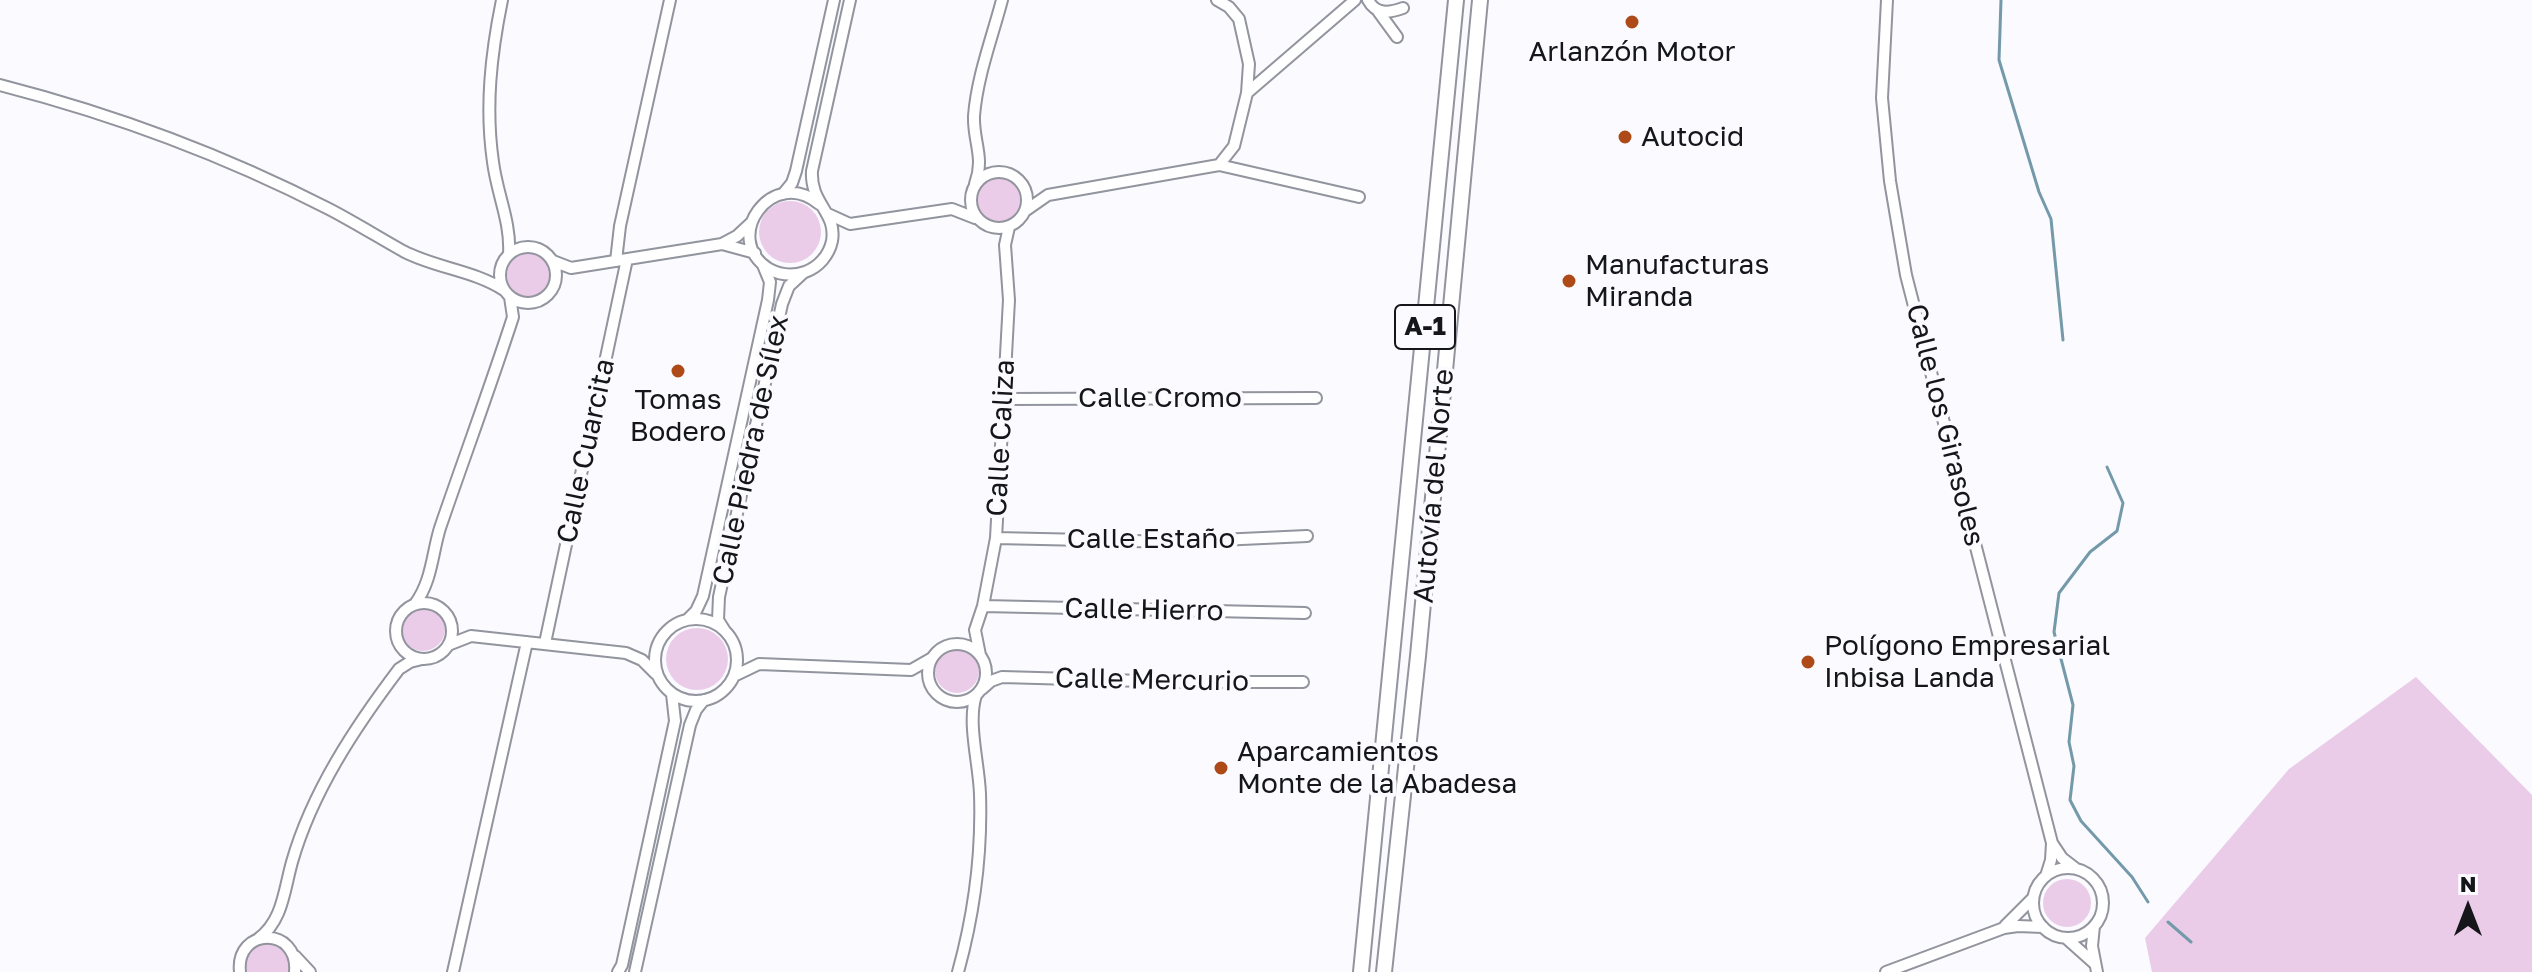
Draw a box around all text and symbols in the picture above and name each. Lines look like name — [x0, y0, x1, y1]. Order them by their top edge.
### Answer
marker: Arlanzón Motor — [1623, 13, 1641, 31]
place label: Arlanzón Motor — [1529, 35, 1735, 69]
place label: Autocid — [1641, 120, 1744, 154]
marker: Autocid — [1616, 128, 1634, 146]
place label: Manufacturas Miranda — [1585, 248, 1769, 314]
marker: Manufacturas Miranda — [1560, 272, 1578, 290]
street label: Calle los Girasoles — [1899, 301, 1991, 549]
road number: A-1 — [1395, 305, 1455, 349]
street label: Calle Piedra de Sílex — [706, 312, 796, 588]
street label: Calle Cuarcita — [550, 356, 622, 546]
street label: Calle Caliza — [980, 359, 1022, 517]
marker: Tomas Bodero — [669, 362, 687, 380]
street label: Autovía del Norte — [1407, 367, 1461, 605]
street label: Calle Cromo — [1078, 381, 1242, 415]
place label: Tomas Bodero — [630, 383, 726, 449]
street label: Calle Estaño — [1067, 522, 1235, 556]
street label: Calle Hierro — [1064, 592, 1224, 628]
place label: Polígono Empresarial Inbisa Landa — [1824, 629, 2110, 695]
marker: Polígono Empresarial Inbisa Landa — [1799, 653, 1817, 671]
street label: Calle Mercurio — [1055, 662, 1249, 698]
place label: Aparcamientos Monte de la Abadesa — [1237, 735, 1517, 801]
marker: Aparcamientos Monte de la Abadesa — [1212, 759, 1230, 777]
north arrow — [2428, 868, 2508, 948]
text: N — [2460, 870, 2476, 897]

